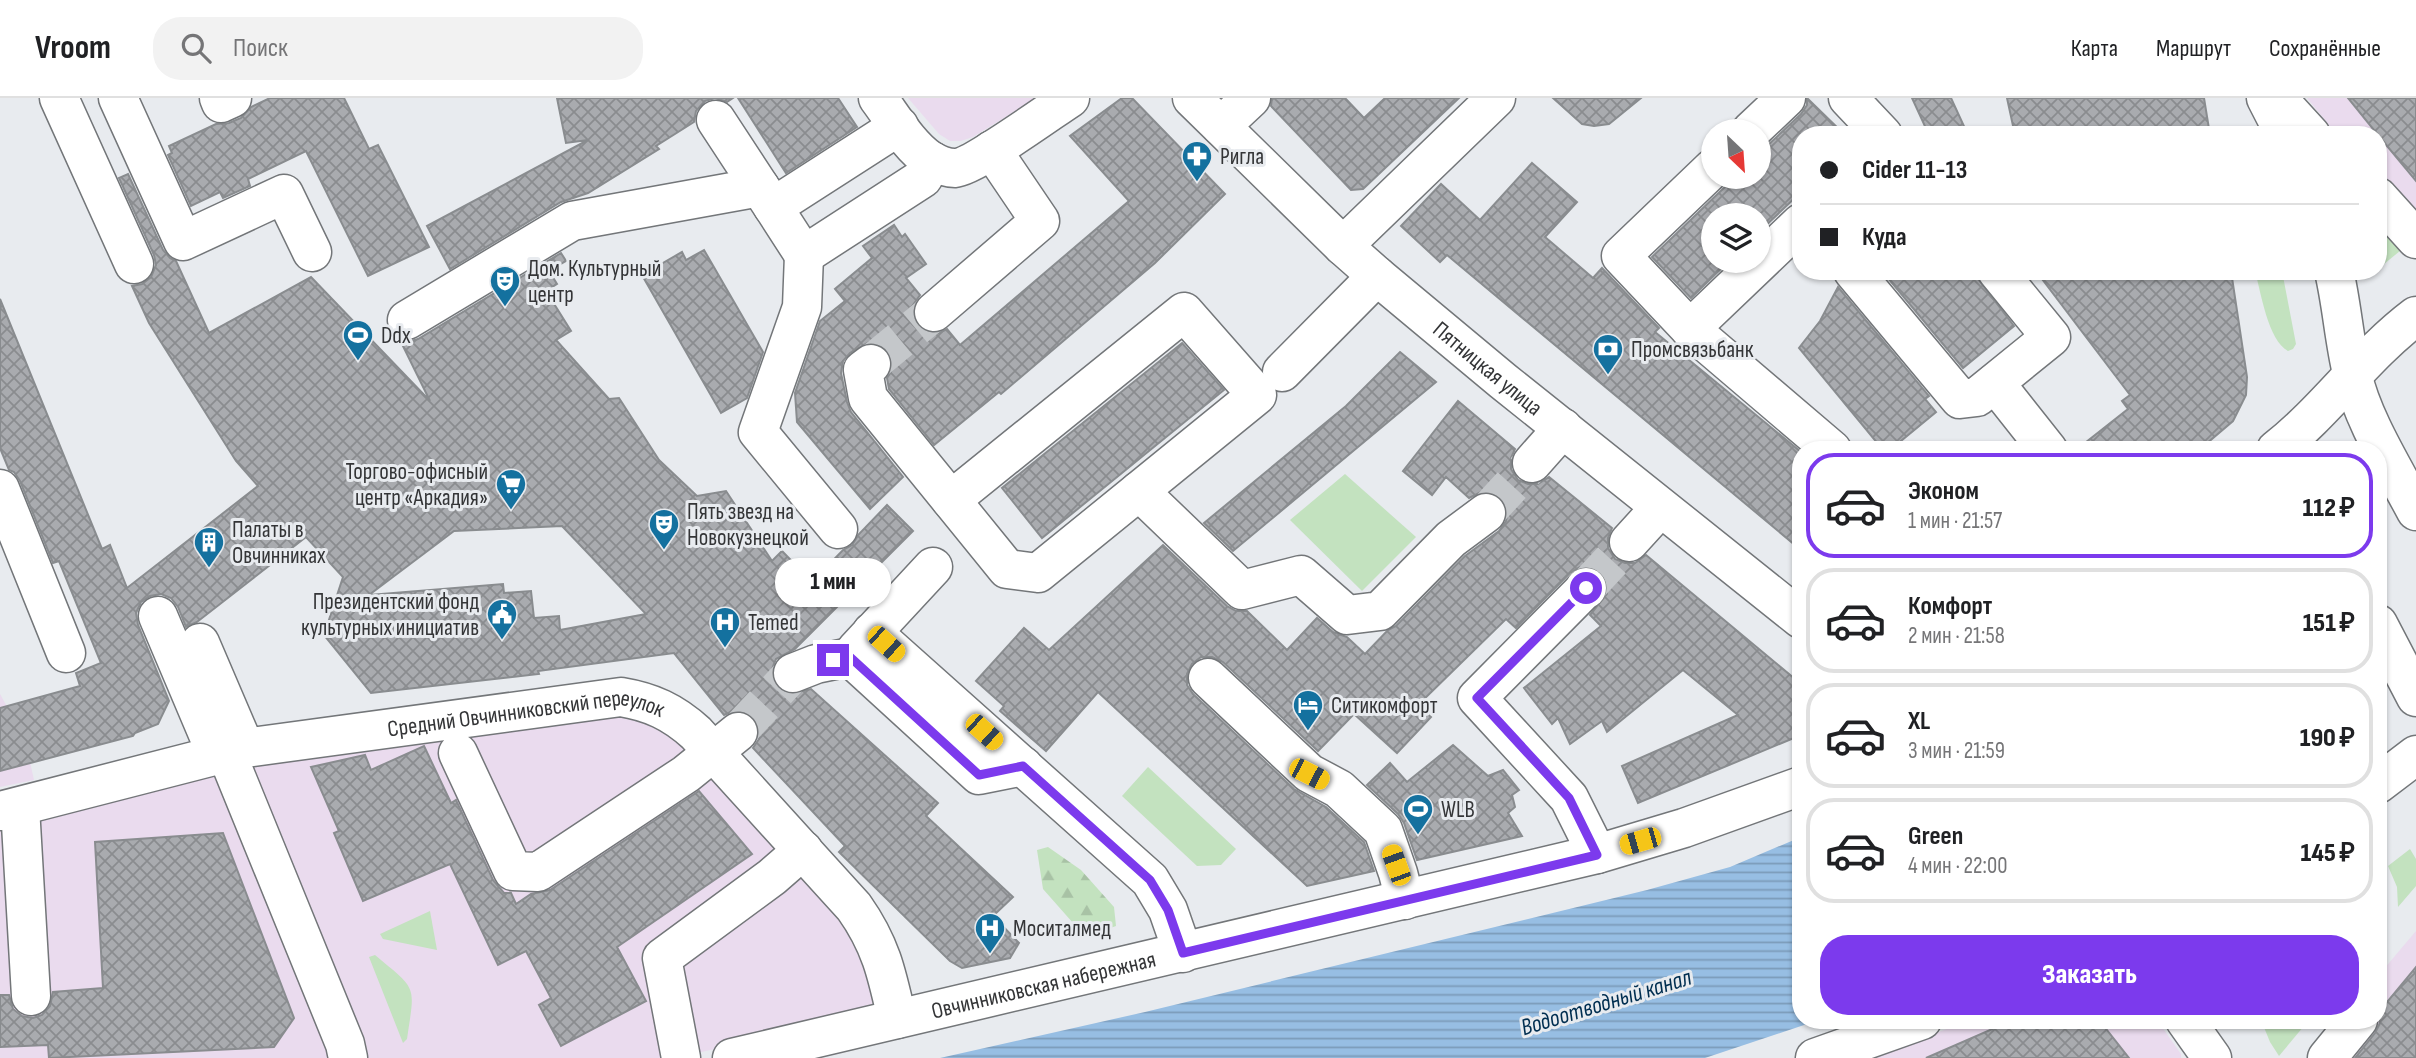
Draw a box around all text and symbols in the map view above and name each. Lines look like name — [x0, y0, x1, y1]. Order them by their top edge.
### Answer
search box — [153, 17, 643, 80]
text: Vroom — [35, 28, 111, 68]
icon: search — [177, 29, 215, 67]
text: Поиск — [233, 33, 288, 64]
text: Карта — [2071, 34, 2118, 63]
text: Маршрут — [2156, 34, 2231, 63]
text: Сохранённые — [2269, 34, 2381, 63]
north arrow — [1701, 119, 1771, 189]
map controls — [1701, 119, 1771, 273]
pharmacy icon: Ригла — [1180, 139, 1214, 183]
place label: Ригла — [1220, 143, 1264, 171]
text: Cider 11-13 — [1862, 155, 1967, 186]
button: layers — [1701, 203, 1771, 273]
text: Куда — [1862, 222, 1907, 253]
place label: Дом. Культурный центр — [528, 255, 661, 309]
theatre icon: Дом. Культурный центр — [488, 264, 522, 308]
street label: Пятницкая улица — [1427, 316, 1548, 422]
sports icon: Ddx — [341, 318, 375, 362]
place label: Ddx — [381, 322, 411, 350]
bank icon: Промсвязьбанк — [1591, 332, 1625, 376]
place label: Промсвязьбанк — [1631, 336, 1754, 364]
place label: Торгово-офисный центр «Аркадия» — [345, 458, 488, 512]
supermarket icon: Торгово-офисный центр «Аркадия» — [494, 467, 528, 511]
icon: car — [1824, 474, 1887, 537]
text: Эконом — [1908, 476, 1979, 507]
text: 112 ₽ — [2303, 493, 2355, 524]
place label: Пять звезд на Новокузнецкой — [687, 498, 809, 552]
theatre icon: Пять звезд на Новокузнецкой — [647, 507, 681, 551]
text: 1 мин · 21:57 — [1908, 507, 2002, 535]
place label: Палаты в Овчинниках — [232, 516, 326, 570]
building icon: Палаты в Овчинниках — [192, 525, 226, 569]
callout: 1 мин — [775, 559, 891, 608]
text: 1 мин — [810, 568, 856, 596]
route start — [1570, 572, 1602, 604]
place label: Президентский фонд культурных инициатив — [301, 588, 479, 642]
icon: car — [1824, 589, 1887, 652]
text: Комфорт — [1908, 591, 1992, 622]
public building icon: Президентский фонд культурных инициатив — [485, 597, 519, 641]
hospital icon: Temed — [708, 605, 742, 649]
text: 151 ₽ — [2303, 608, 2355, 639]
place label: Temed — [748, 609, 799, 637]
car — [864, 622, 909, 666]
text: 2 мин · 21:58 — [1908, 622, 2005, 650]
route end — [817, 644, 849, 676]
street label: Средний Овчинниковский переулок — [386, 684, 669, 744]
hotel icon: Ситикомфорт — [1291, 688, 1325, 732]
place label: Ситикомфорт — [1331, 692, 1438, 720]
icon: car — [1824, 704, 1887, 767]
text: XL — [1908, 706, 1930, 737]
car — [962, 710, 1007, 754]
text: 190 ₽ — [2300, 723, 2355, 754]
text: 3 мин · 21:59 — [1908, 737, 2005, 765]
car — [1286, 755, 1333, 793]
sports icon: WLB — [1401, 792, 1435, 836]
place label: WLB — [1441, 796, 1475, 824]
icon: car — [1824, 819, 1887, 882]
text: Green — [1908, 821, 1963, 852]
car — [1617, 825, 1664, 857]
text: 145 ₽ — [2300, 838, 2355, 869]
car — [1379, 842, 1414, 888]
text: 4 мин · 22:00 — [1908, 852, 2007, 880]
hospital icon: Моситалмед — [973, 911, 1007, 955]
place label: Моситалмед — [1013, 915, 1111, 943]
button: Заказать — [1820, 935, 2359, 1015]
street label: Овчинниковская набережная — [929, 946, 1159, 1025]
water label: Водоотводный канал — [1517, 963, 1695, 1042]

